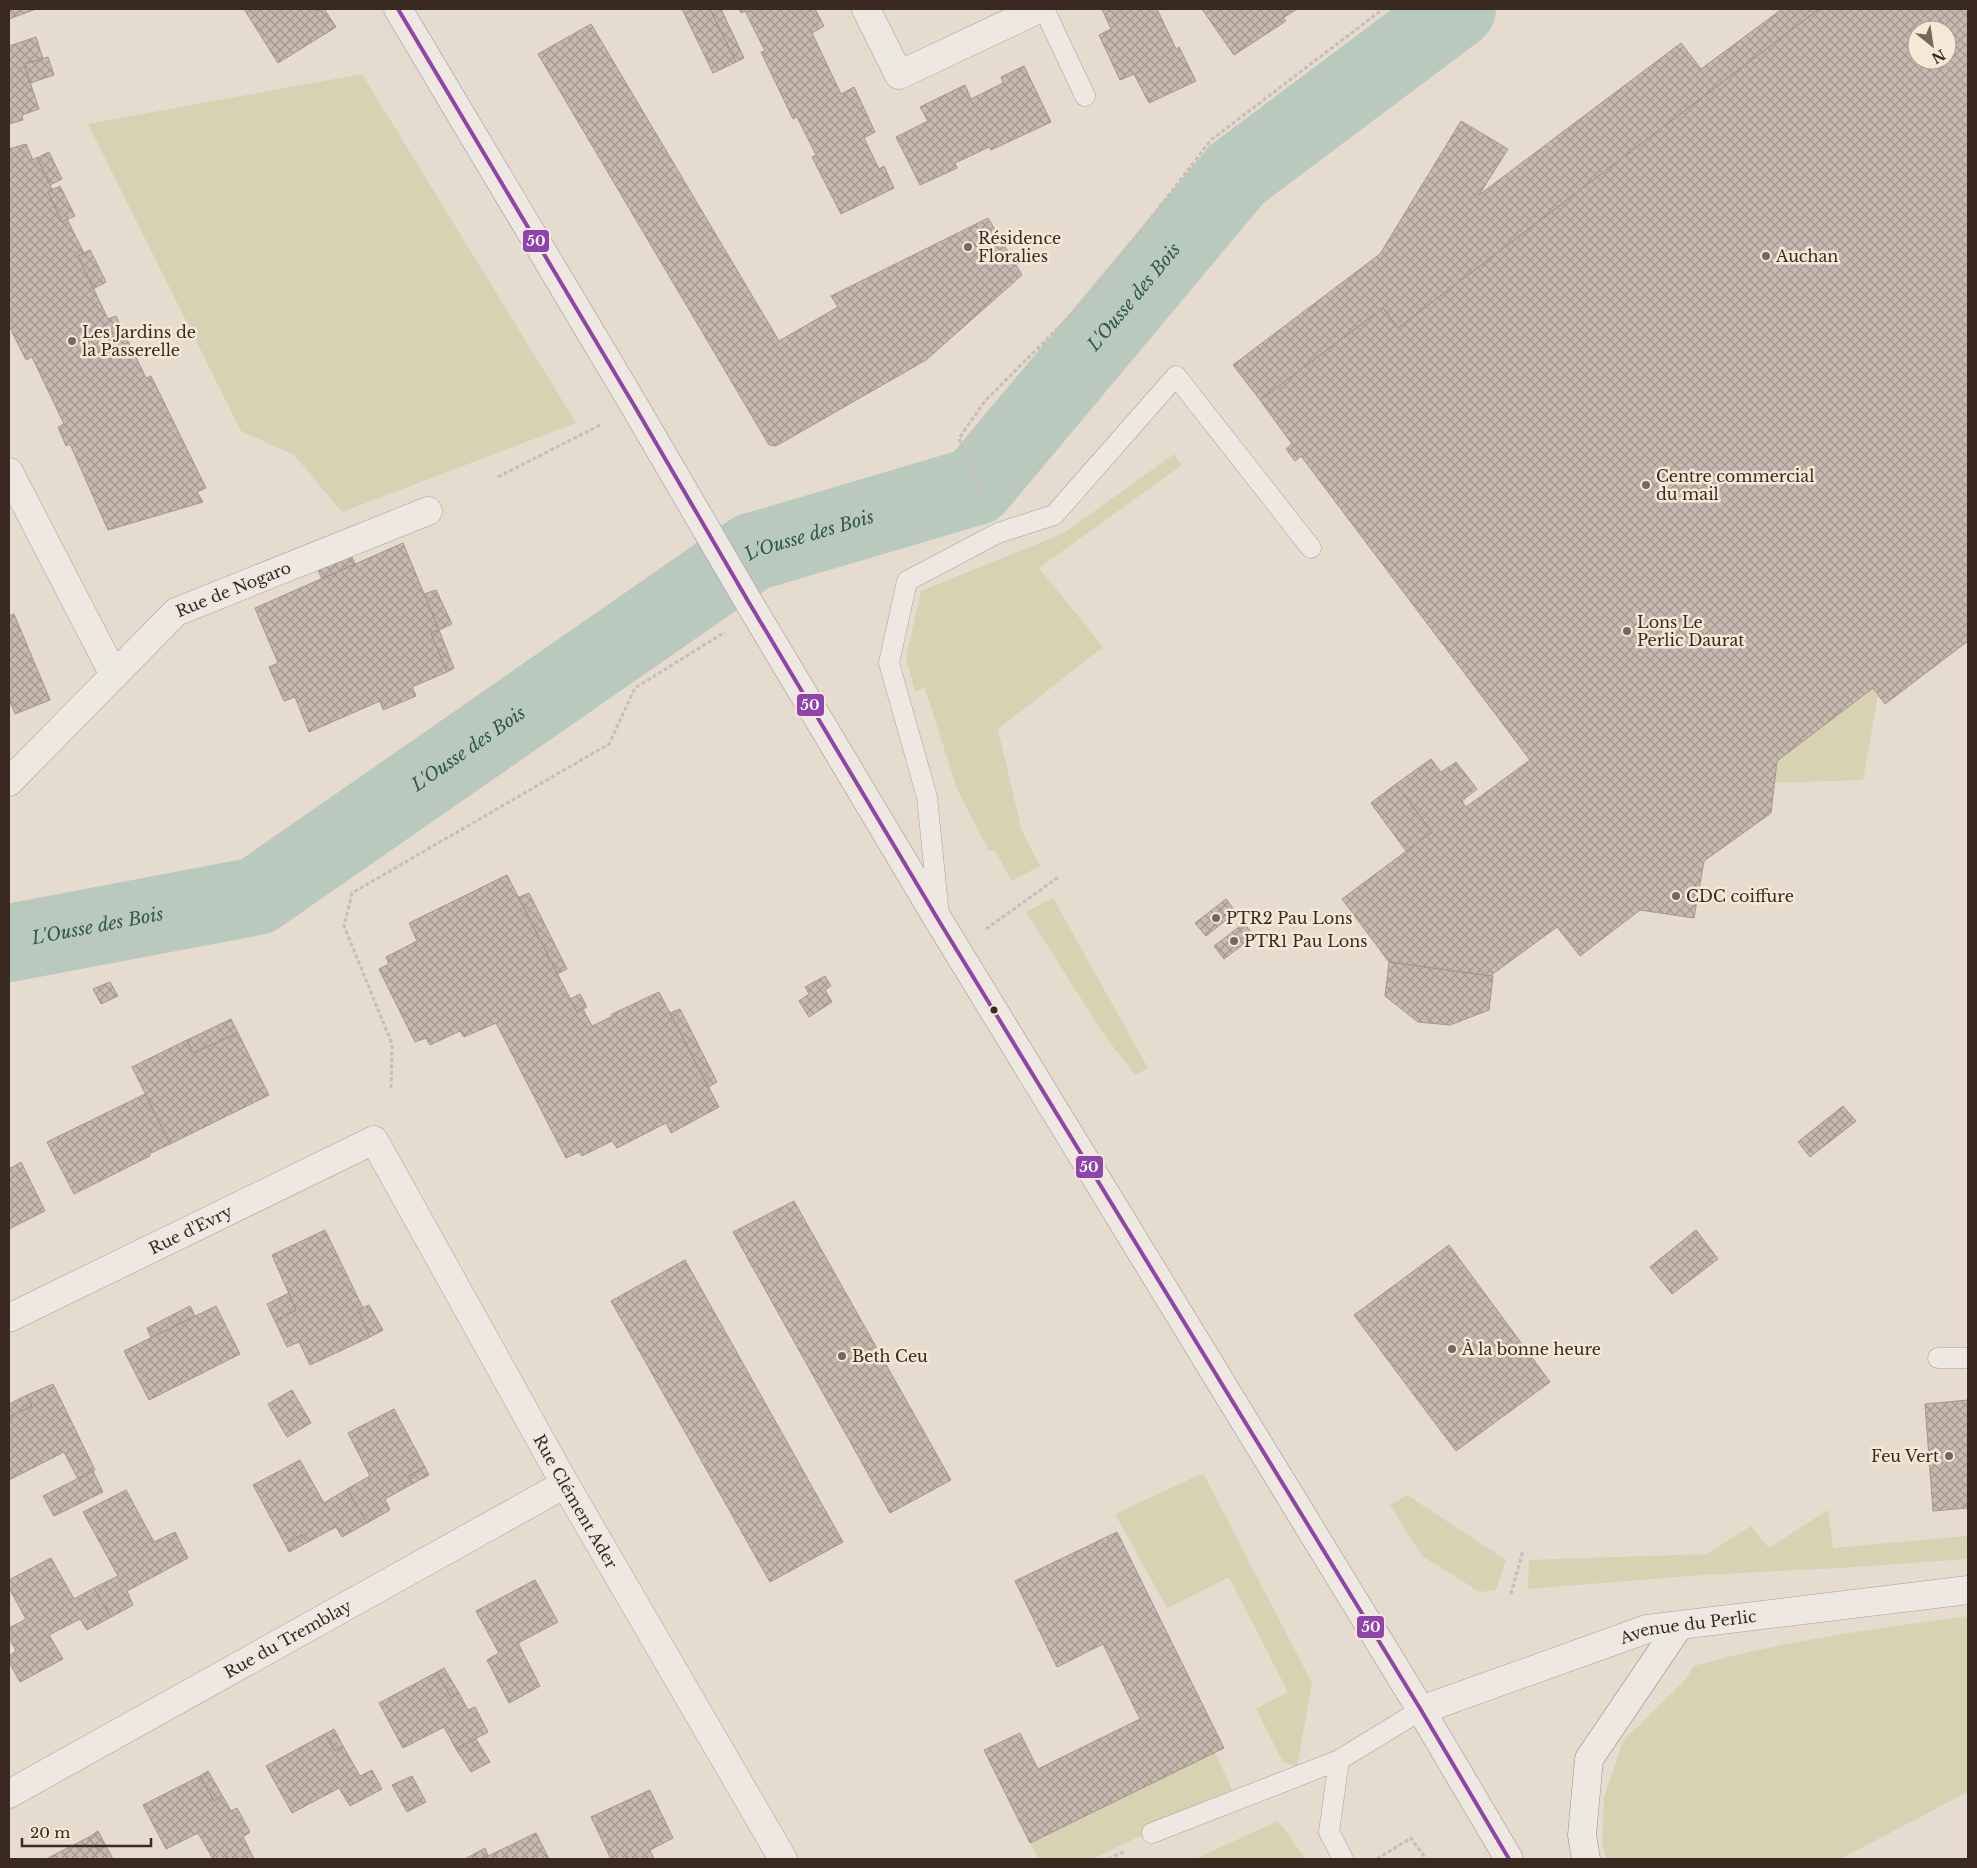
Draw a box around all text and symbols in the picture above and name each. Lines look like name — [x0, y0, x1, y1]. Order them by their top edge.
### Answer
north arrow — [1907, 20, 1957, 70]
text: N — [1928, 45, 1949, 67]
place label: Résidence Floralies — [978, 228, 1061, 266]
line badge: 50 — [522, 229, 550, 253]
text: 50 — [527, 232, 545, 250]
water label: L'Ousse des Bois — [1082, 239, 1185, 356]
marker: Résidence Floralies — [962, 241, 974, 253]
place label: Auchan — [1775, 246, 1838, 266]
marker: Auchan — [1760, 250, 1772, 262]
place label: Les Jardins de la Passerelle — [82, 322, 196, 360]
marker: Les Jardins de la Passerelle — [66, 335, 78, 347]
place label: Centre commercial du mail — [1656, 466, 1814, 504]
marker: Centre commercial du mail — [1640, 479, 1652, 491]
water label: L'Ousse des Bois — [739, 506, 877, 566]
street label: Rue de Nogaro — [173, 557, 294, 621]
place label: Lons Le Perlic Daurat — [1637, 612, 1744, 650]
marker: Lons Le Perlic Daurat — [1621, 625, 1633, 637]
line badge: 50 — [796, 693, 825, 717]
text: 50 — [801, 696, 819, 714]
water label: L'Ousse des Bois — [407, 702, 530, 797]
place label: CDC coiffure — [1686, 886, 1794, 906]
marker: CDC coiffure — [1670, 890, 1682, 902]
water label: L'Ousse des Bois — [29, 903, 165, 950]
place label: PTR2 Pau Lons — [1226, 908, 1353, 928]
marker: PTR2 Pau Lons — [1210, 912, 1222, 924]
place label: PTR1 Pau Lons — [1244, 931, 1368, 951]
marker: PTR1 Pau Lons — [1228, 935, 1240, 947]
unlabelled marker — [989, 1005, 999, 1015]
line badge: 50 — [1075, 1155, 1104, 1179]
text: 50 — [1080, 1158, 1098, 1176]
street label: Rue d'Evry — [146, 1200, 236, 1258]
place label: À la bonne heure — [1461, 1339, 1601, 1359]
marker: À la bonne heure — [1446, 1343, 1458, 1355]
place label: Beth Ceu — [852, 1346, 928, 1366]
marker: Beth Ceu — [836, 1350, 848, 1362]
street label: Rue Clément Ader — [529, 1431, 622, 1572]
place label: Feu Vert — [1871, 1446, 1939, 1466]
marker: Feu Vert — [1943, 1450, 1955, 1462]
street label: Rue du Tremblay — [220, 1595, 355, 1682]
street label: Avenue du Perlic — [1616, 1606, 1758, 1648]
line badge: 50 — [1356, 1615, 1385, 1639]
text: 50 — [1362, 1618, 1380, 1636]
scale bar — [22, 1816, 151, 1848]
text: 20 m — [30, 1823, 70, 1842]

